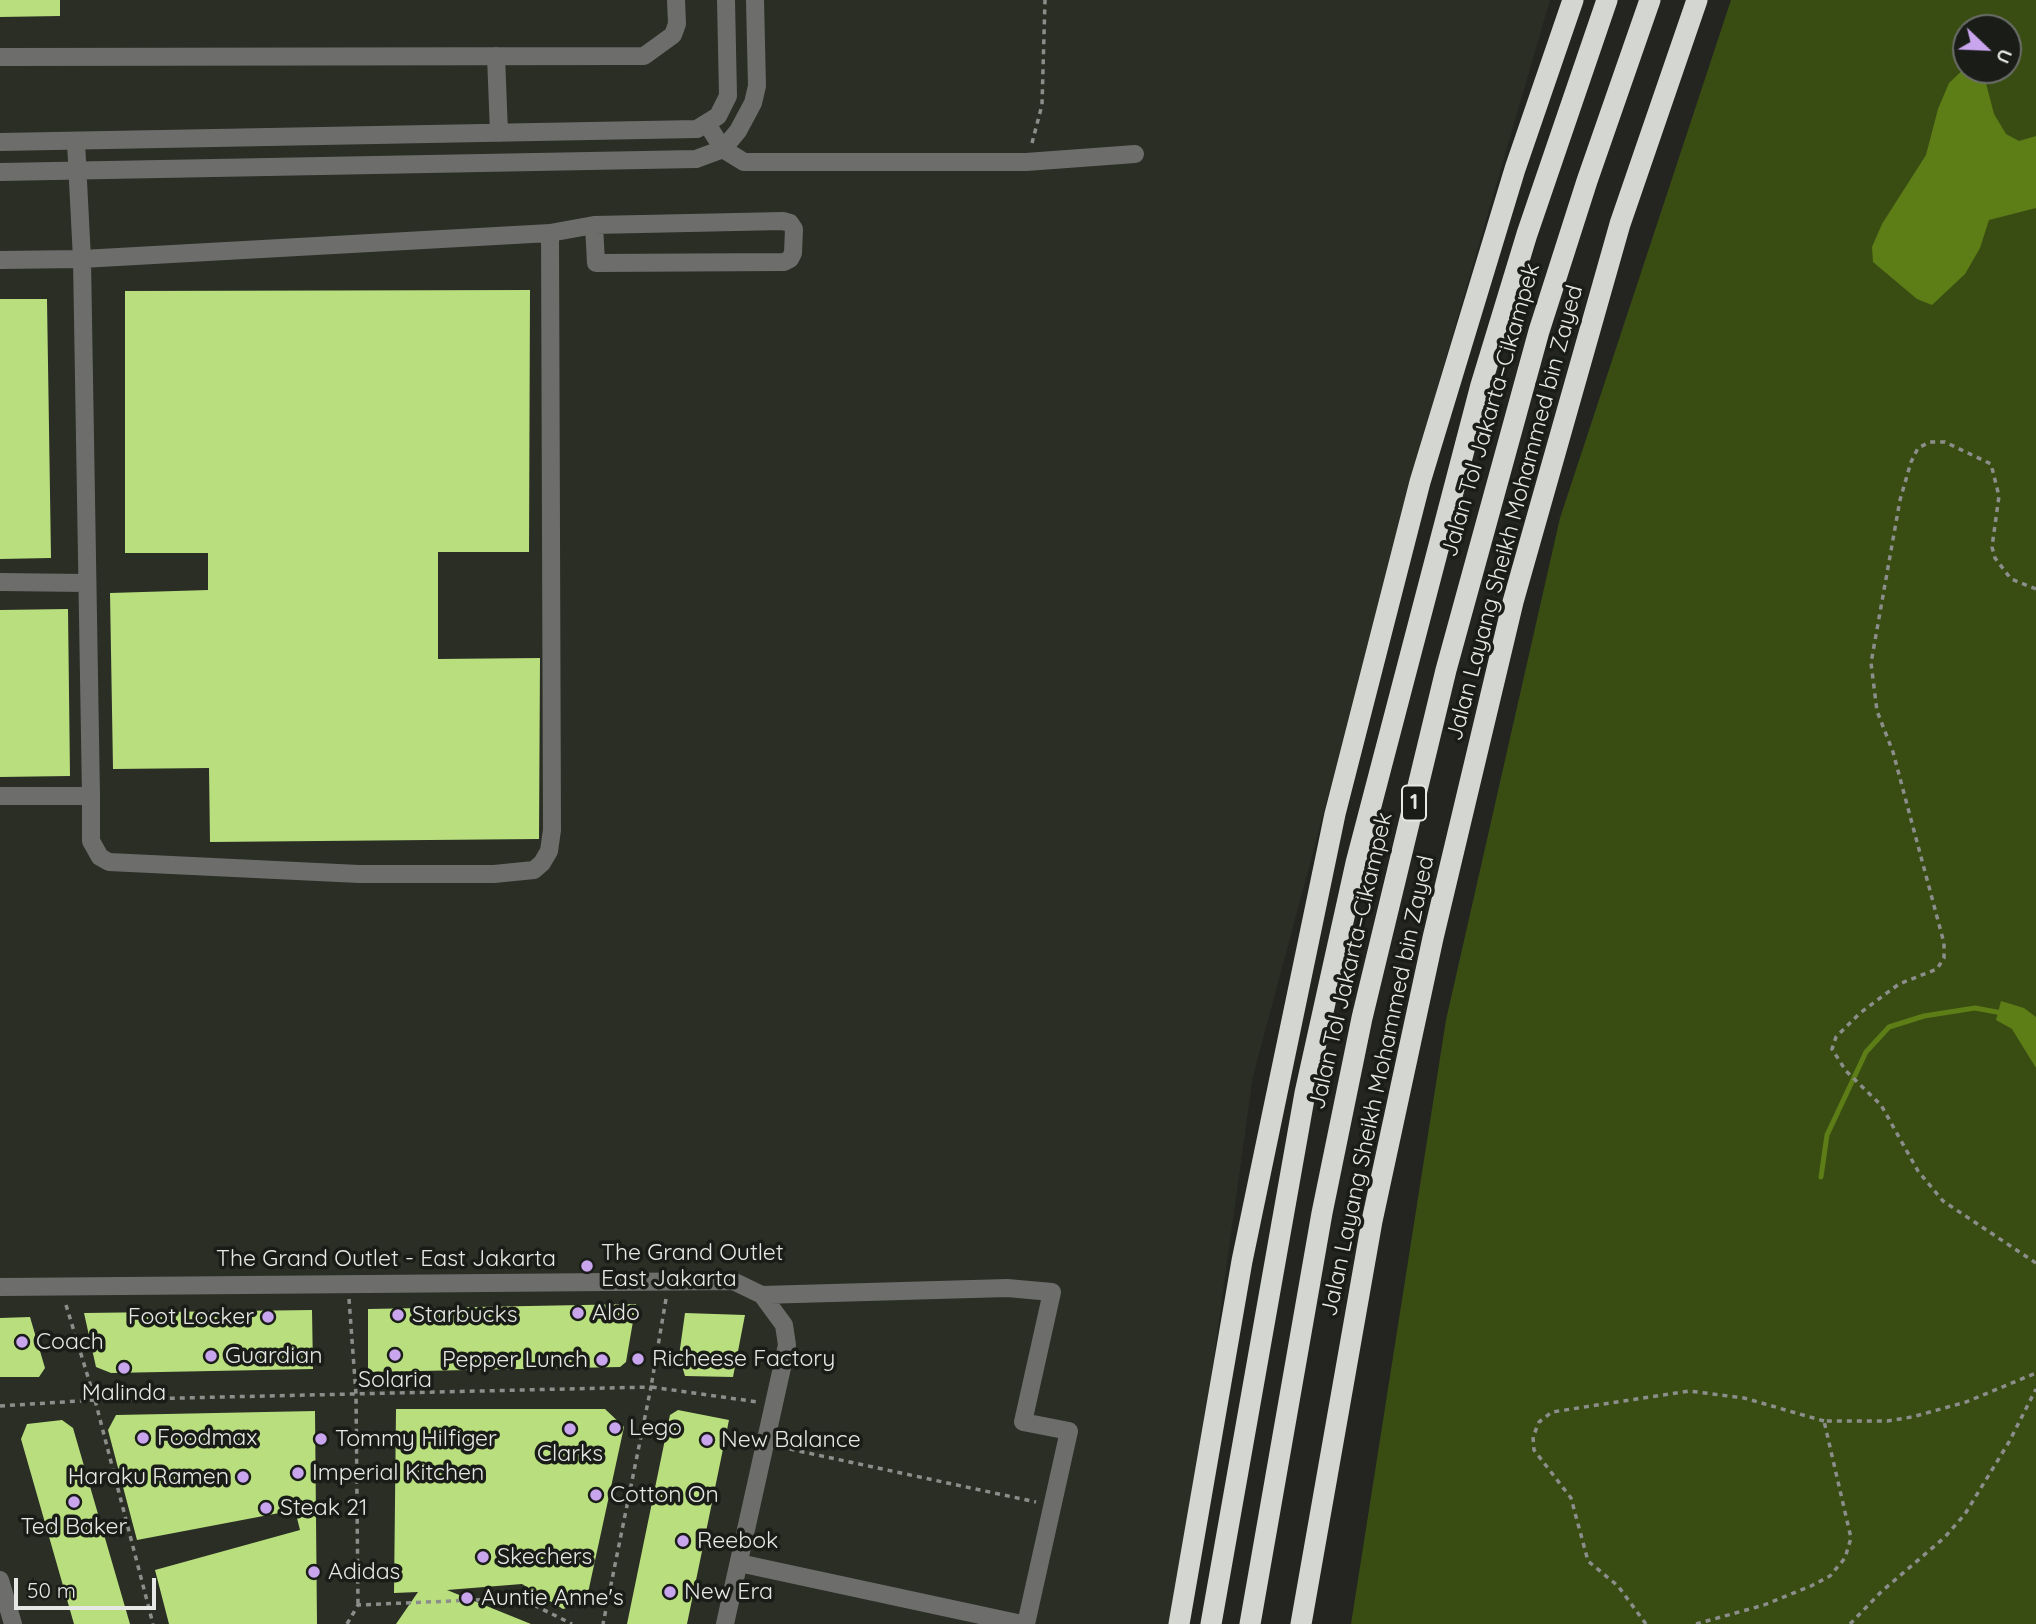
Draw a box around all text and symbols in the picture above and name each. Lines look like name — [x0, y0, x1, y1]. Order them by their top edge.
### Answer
north arrow — [1952, 14, 2022, 84]
text: U — [1991, 46, 2018, 67]
street label: Jalan Tol Jakarta–Cikampek — [1436, 260, 1546, 560]
street label: Jalan Layang Sheikh Mohammed bin Zayed — [1441, 282, 1589, 744]
road number: 1 — [1402, 786, 1426, 820]
street label: Jalan Tol Jakarta–Cikampek — [1303, 810, 1399, 1112]
street label: Jalan Layang Sheikh Mohammed bin Zayed — [1316, 853, 1440, 1319]
place label: The Grand Outlet East Jakarta — [601, 1239, 784, 1293]
street label: The Grand Outlet - East Jakarta — [216, 1245, 556, 1273]
marker: The Grand Outlet East Jakarta — [579, 1258, 595, 1274]
place label: Aldo — [592, 1299, 640, 1327]
place label: Starbucks — [412, 1301, 517, 1329]
place label: Foot Locker — [128, 1303, 254, 1331]
marker: Aldo — [570, 1305, 586, 1321]
marker: Starbucks — [390, 1307, 406, 1323]
marker: Foot Locker — [260, 1309, 276, 1325]
place label: Coach — [36, 1328, 104, 1356]
marker: Coach — [14, 1334, 30, 1350]
place label: Guardian — [225, 1342, 322, 1370]
place label: Richeese Factory — [652, 1345, 835, 1373]
place label: Pepper Lunch — [442, 1346, 588, 1374]
marker: Solaria — [387, 1347, 403, 1363]
marker: Guardian — [203, 1348, 219, 1364]
marker: Richeese Factory — [630, 1351, 646, 1367]
marker: Pepper Lunch — [594, 1352, 610, 1368]
marker: Malinda — [116, 1360, 132, 1376]
place label: Solaria — [358, 1366, 432, 1394]
place label: Malinda — [82, 1379, 166, 1407]
place label: Lego — [629, 1414, 682, 1442]
marker: Lego — [607, 1420, 623, 1436]
marker: Clarks — [562, 1421, 578, 1437]
place label: Foodmax — [157, 1424, 257, 1452]
place label: Tommy Hilfiger — [335, 1425, 497, 1453]
place label: New Balance — [721, 1426, 861, 1454]
marker: Foodmax — [135, 1430, 151, 1446]
marker: Tommy Hilfiger — [313, 1431, 329, 1447]
marker: New Balance — [699, 1432, 715, 1448]
place label: Clarks — [537, 1440, 603, 1468]
place label: Imperial Kitchen — [312, 1459, 484, 1487]
place label: Haraku Ramen — [68, 1463, 229, 1491]
marker: Imperial Kitchen — [290, 1465, 306, 1481]
marker: Haraku Ramen — [235, 1469, 251, 1485]
place label: Cotton On — [610, 1481, 719, 1509]
marker: Cotton On — [588, 1487, 604, 1503]
marker: Ted Baker — [66, 1494, 82, 1510]
place label: Steak 21 — [280, 1494, 367, 1522]
marker: Steak 21 — [258, 1500, 274, 1516]
place label: Ted Baker — [21, 1513, 127, 1541]
place label: Reebok — [697, 1527, 778, 1555]
marker: Reebok — [675, 1533, 691, 1549]
place label: Skechers — [497, 1543, 592, 1571]
marker: Skechers — [475, 1549, 491, 1565]
place label: Adidas — [328, 1558, 400, 1586]
scale bar — [18, 1564, 159, 1608]
marker: Adidas — [306, 1564, 322, 1580]
text: 50 m — [27, 1577, 76, 1603]
place label: New Era — [684, 1578, 773, 1606]
place label: Auntie Anne's — [481, 1584, 624, 1612]
marker: New Era — [662, 1584, 678, 1600]
marker: Auntie Anne's — [459, 1590, 475, 1606]

